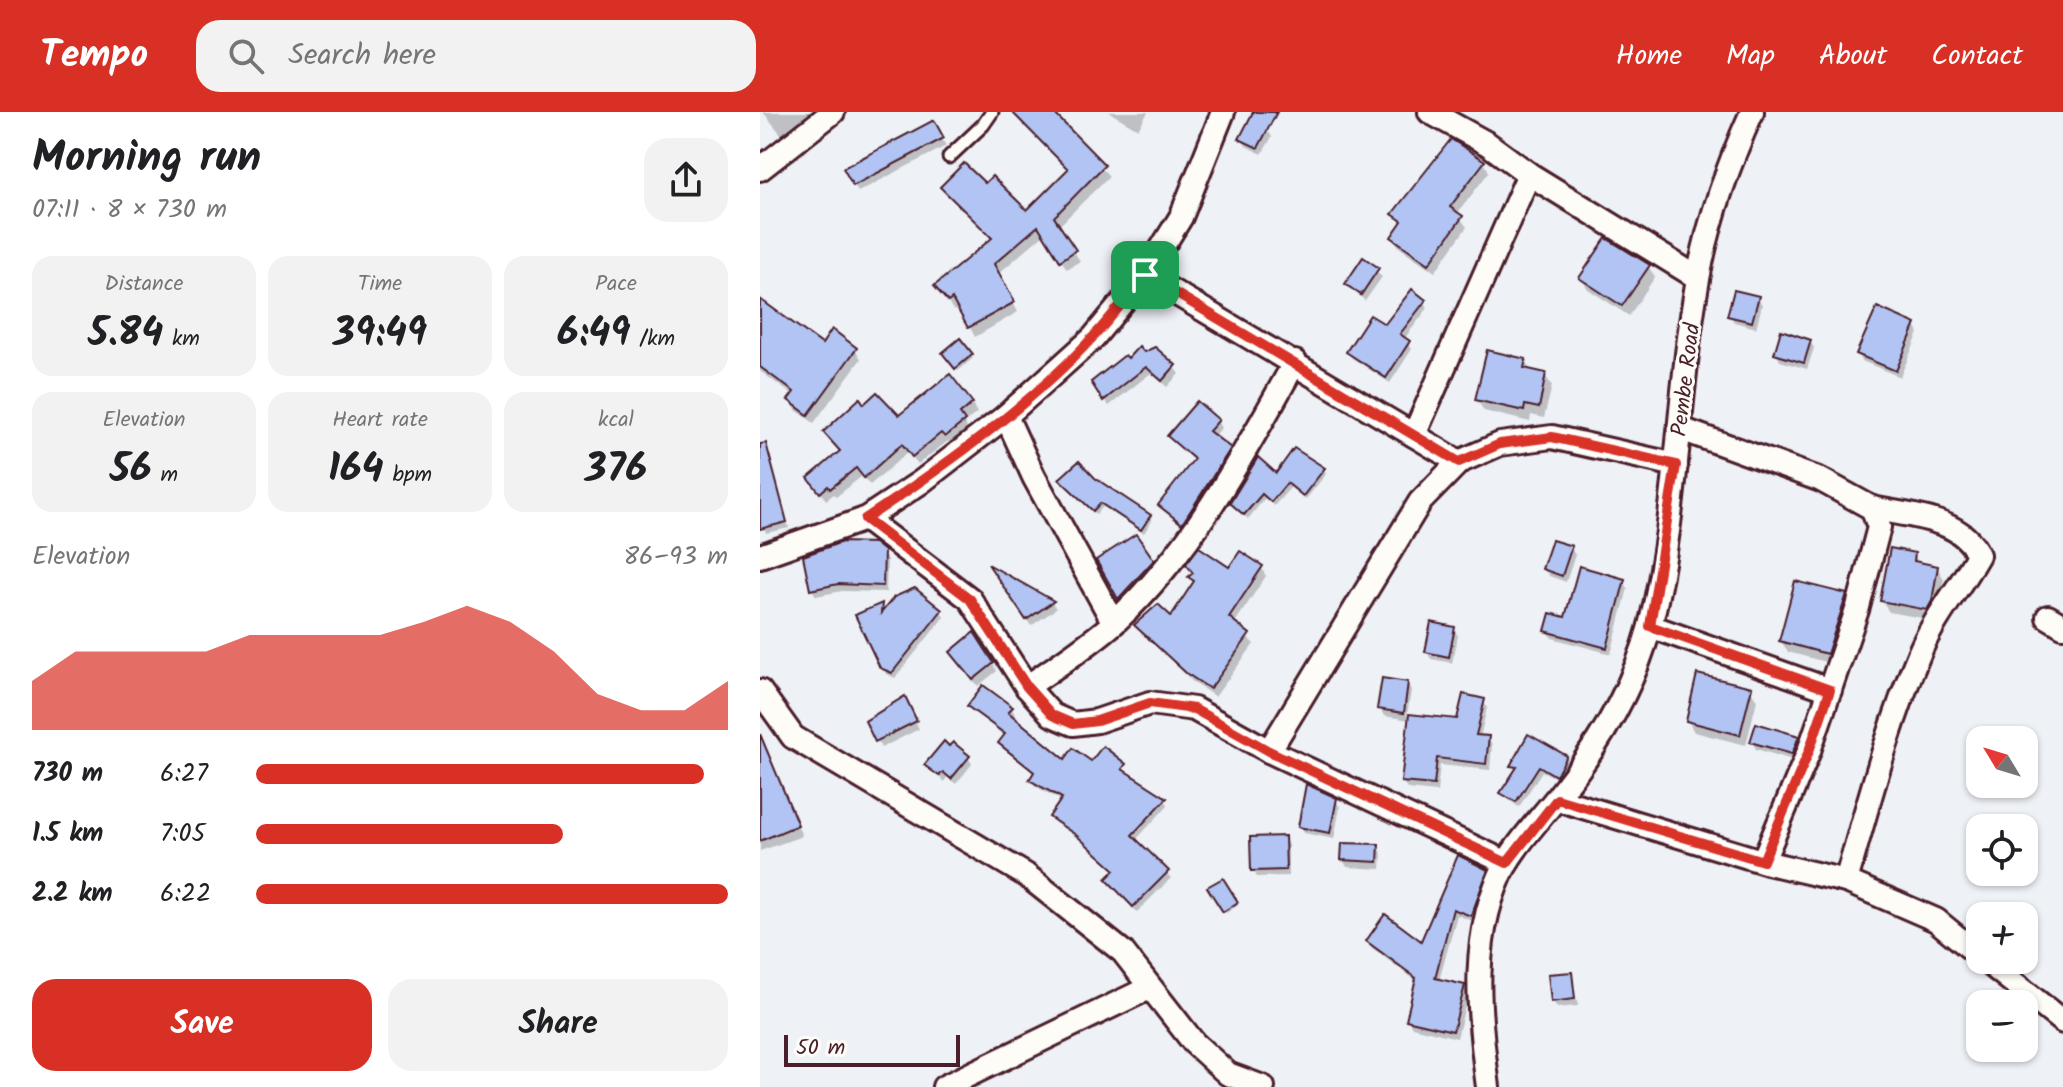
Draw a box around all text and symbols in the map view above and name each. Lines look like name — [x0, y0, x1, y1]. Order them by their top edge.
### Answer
search box — [196, 20, 756, 92]
text: Tempo — [40, 26, 148, 86]
text: Search here — [288, 32, 436, 80]
icon: search — [224, 34, 268, 78]
text: Home — [1616, 34, 1682, 79]
text: Map — [1726, 34, 1775, 79]
text: About — [1819, 34, 1887, 79]
text: Contact — [1931, 34, 2023, 79]
text: Morning run — [32, 124, 261, 194]
button: share — [644, 138, 728, 222]
text: 07:11 · 8 × 730 m — [32, 189, 227, 231]
pin — [1111, 241, 1179, 309]
icon: arrive — [1123, 253, 1167, 297]
text: Distance — [104, 267, 184, 302]
text: Time — [358, 267, 402, 302]
text: Pace — [595, 267, 637, 302]
text: 5.84 — [88, 302, 163, 366]
text: 39:49 — [333, 302, 427, 366]
text: 6:49 — [557, 302, 631, 366]
street label: Pembe Road — [1663, 320, 1711, 439]
text: km — [163, 322, 200, 357]
text: /km — [631, 322, 675, 357]
text: Elevation — [102, 403, 186, 438]
text: Heart rate — [332, 403, 428, 438]
text: kcal — [598, 403, 634, 438]
text: 56 — [110, 438, 152, 502]
text: 164 — [328, 438, 384, 502]
text: 376 — [585, 438, 647, 502]
text: m — [152, 458, 178, 493]
text: bpm — [384, 458, 432, 493]
text: Elevation — [32, 536, 130, 578]
text: 86–93 m — [623, 536, 728, 578]
north arrow — [1966, 726, 2038, 798]
map controls — [1966, 726, 2038, 1062]
text: 730 m — [32, 753, 103, 795]
text: 6:27 — [160, 753, 208, 795]
text: 1.5 km — [32, 813, 103, 855]
text: 7:05 — [160, 813, 205, 855]
button: locate — [1966, 814, 2038, 886]
text: 2.2 km — [32, 873, 113, 915]
text: 6:22 — [160, 873, 211, 915]
button: + — [1966, 902, 2038, 974]
button: Save — [32, 979, 372, 1071]
button: Share — [388, 979, 728, 1071]
button: − — [1966, 990, 2038, 1062]
scale bar — [784, 1031, 960, 1067]
text: 50 m — [796, 1031, 845, 1066]

